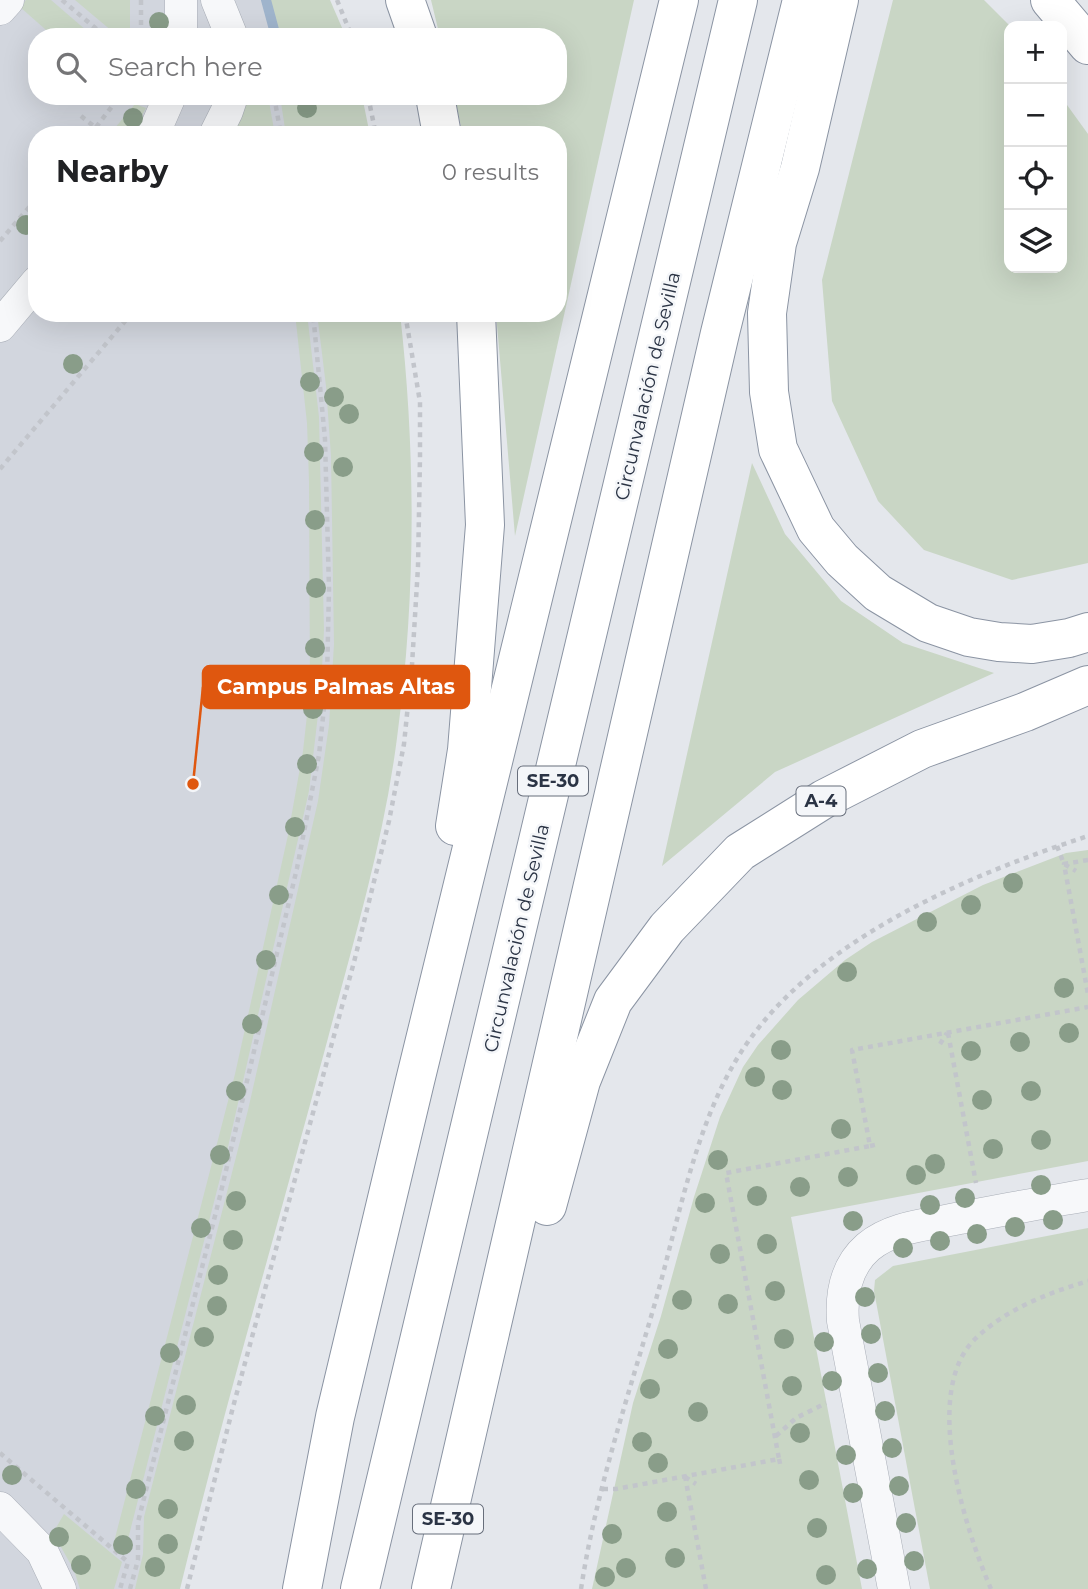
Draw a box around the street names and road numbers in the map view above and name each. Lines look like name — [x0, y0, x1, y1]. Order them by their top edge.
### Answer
street label: Circunvalación de Sevilla — [610, 269, 685, 503]
road number: SE-30 — [518, 766, 588, 796]
road number: A-4 — [796, 786, 846, 816]
street label: Circunvalación de Sevilla — [479, 821, 554, 1055]
road number: SE-30 — [413, 1504, 483, 1534]

